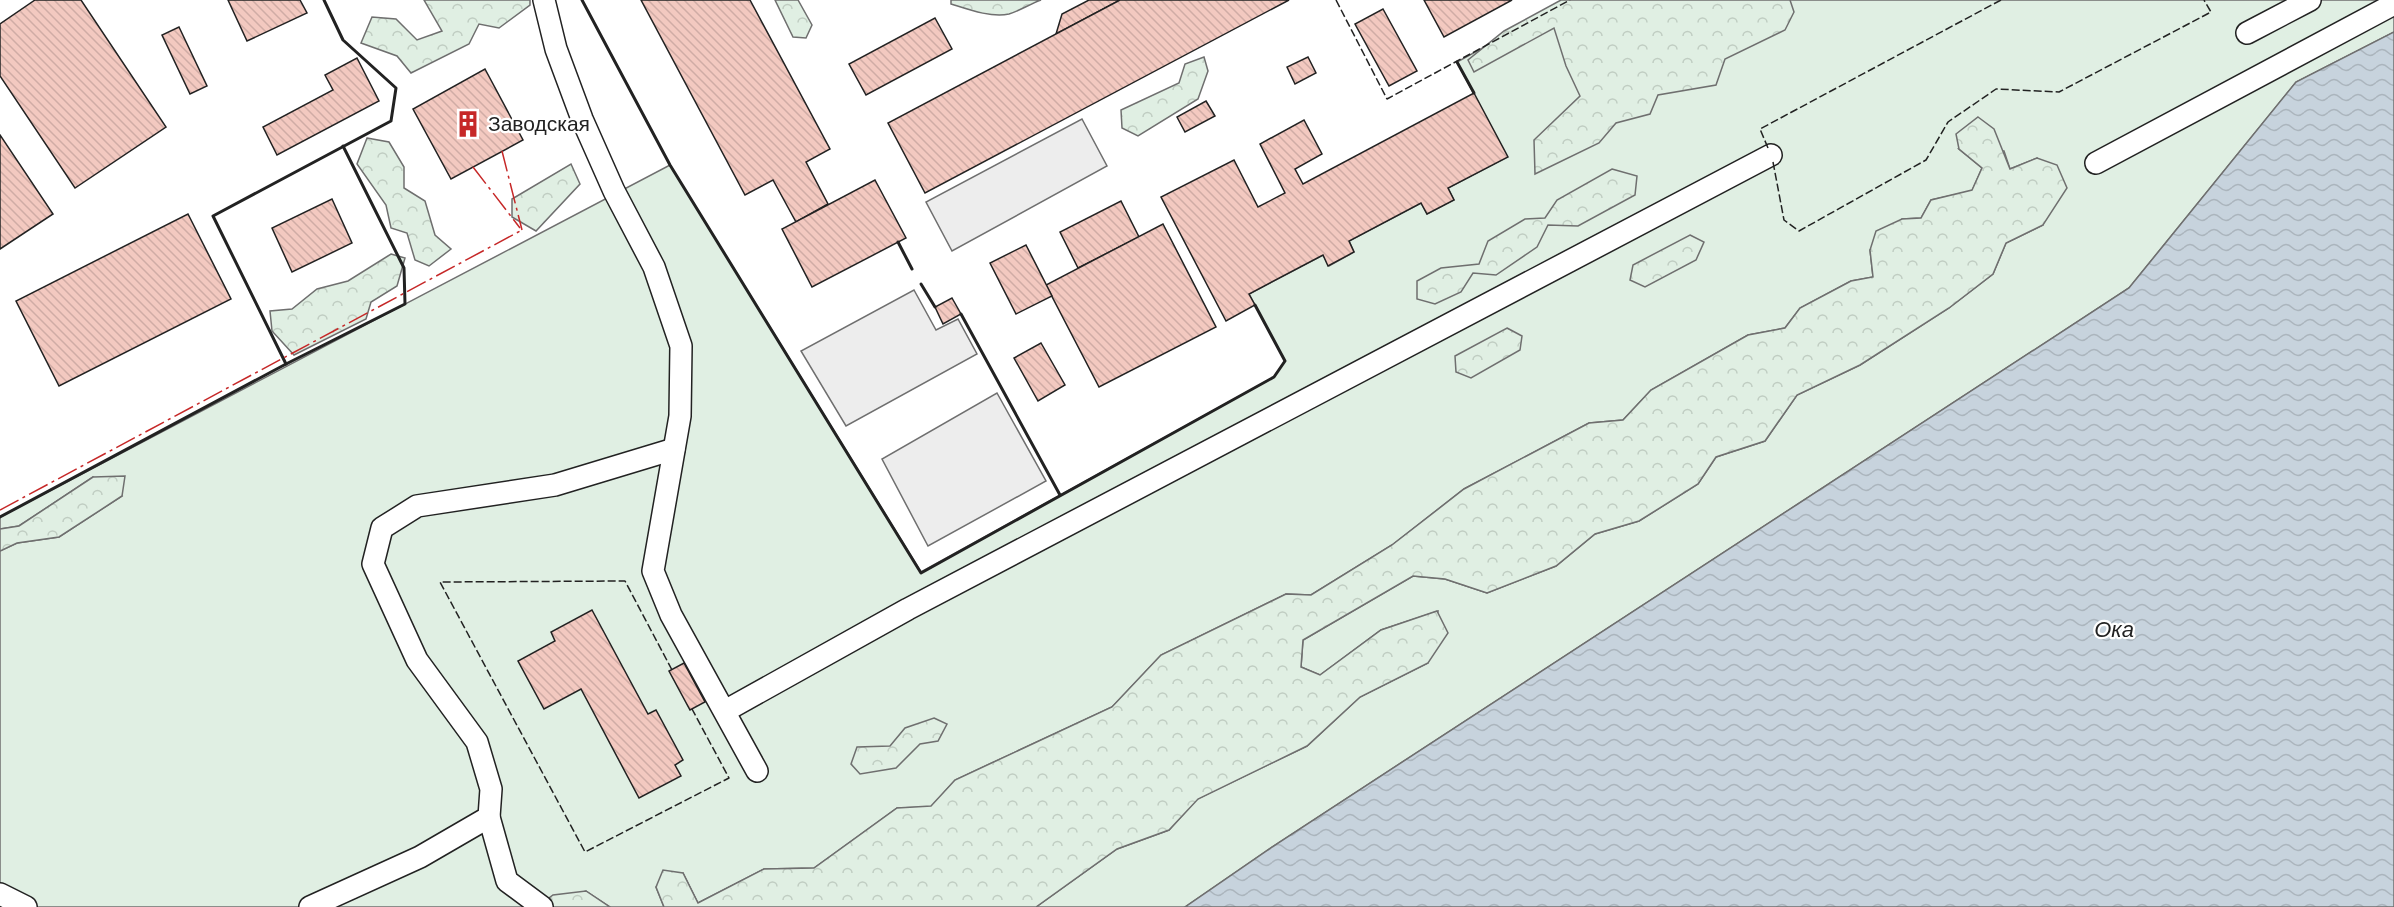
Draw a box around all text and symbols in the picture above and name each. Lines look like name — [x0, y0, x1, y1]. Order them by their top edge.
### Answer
building icon: Заводская — [453, 109, 483, 139]
place label: Заводская — [488, 112, 590, 135]
water label: Ока — [2094, 617, 2134, 642]

